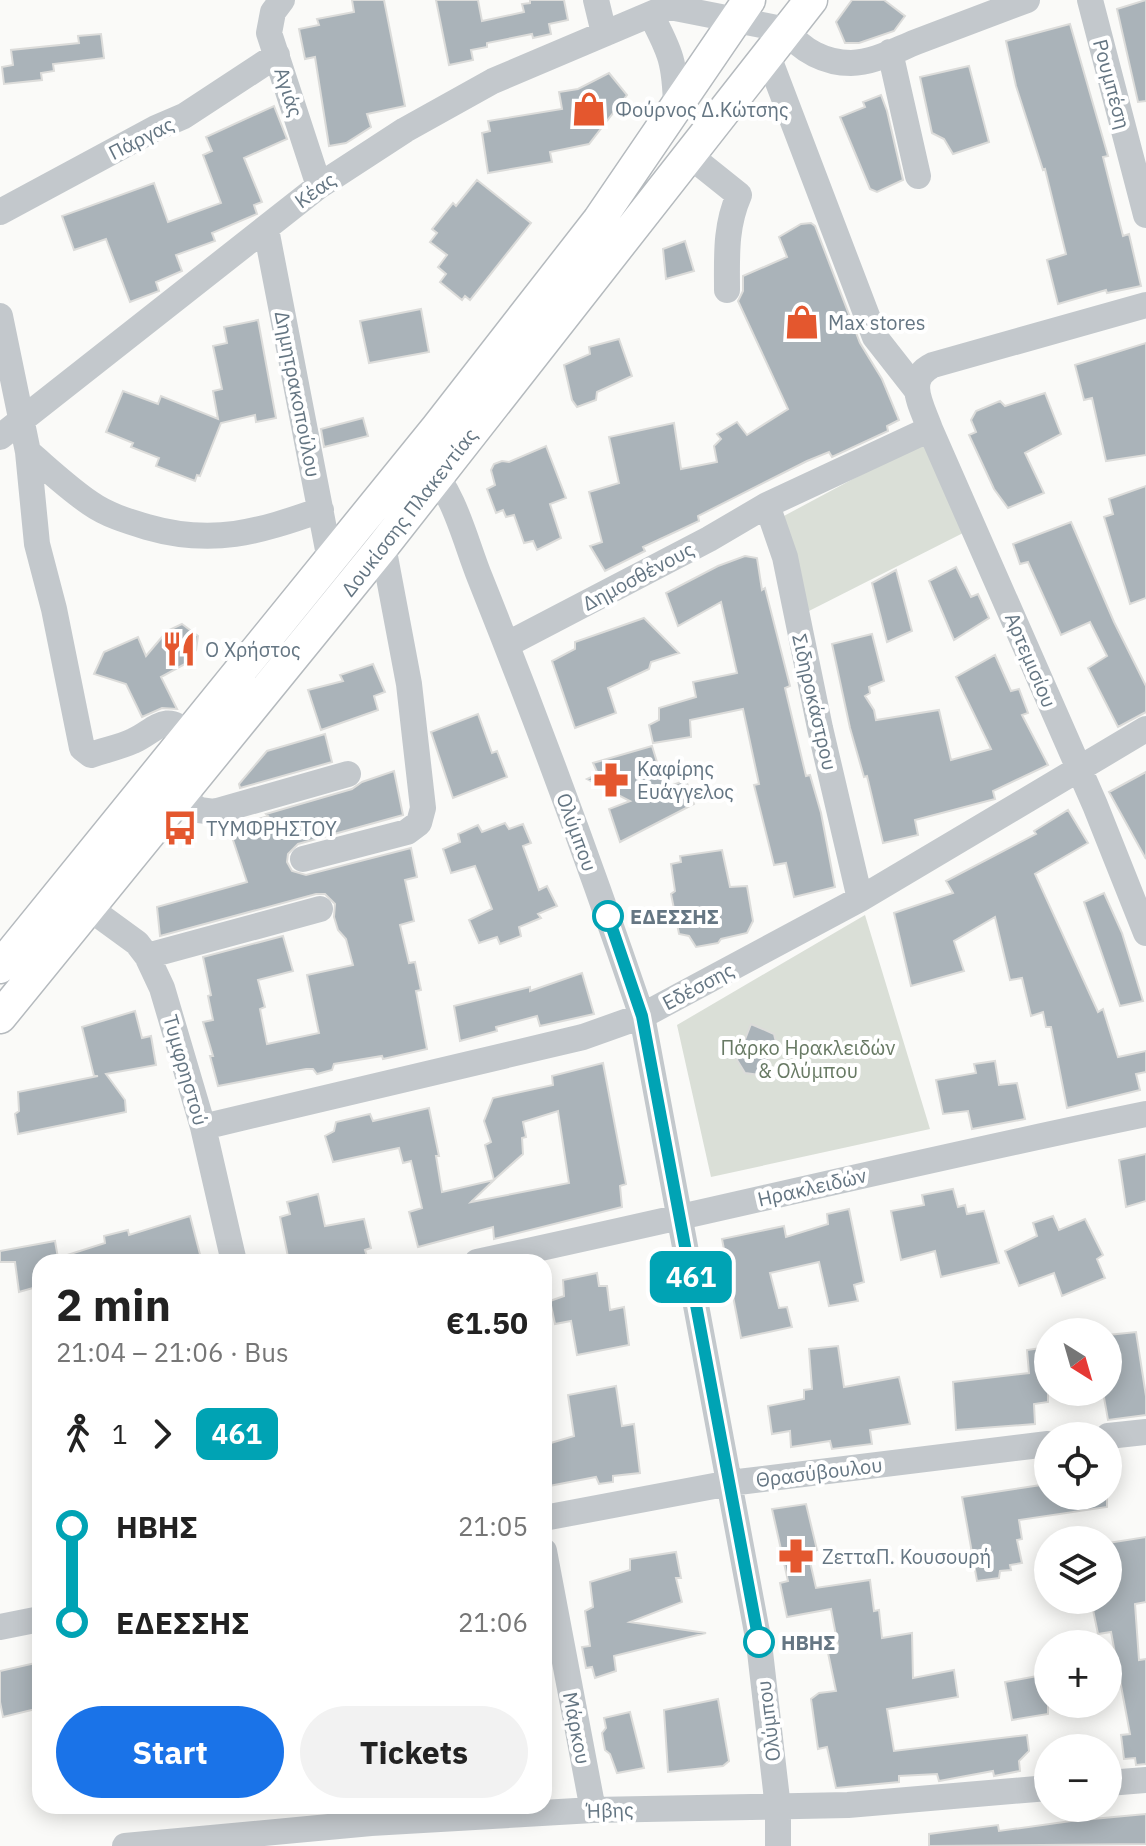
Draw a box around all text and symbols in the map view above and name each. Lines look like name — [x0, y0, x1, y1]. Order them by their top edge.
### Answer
street label: Ρουμπέση — [1087, 36, 1137, 132]
street label: Αγιάς — [268, 64, 310, 120]
shop icon: Φούρνος Δ.Κώτσης — [570, 90, 608, 128]
place label: Φούρνος Δ.Κώτσης — [615, 96, 789, 123]
street label: Πάργας — [104, 110, 178, 166]
street label: Κέας — [289, 166, 341, 214]
shop icon: Max stores — [783, 303, 821, 341]
street label: Δημητρακοπούλου — [269, 308, 327, 480]
place label: Max stores — [828, 309, 925, 336]
street label: Δουκίσσης Πλακεντίας — [335, 422, 483, 602]
street label: Δημοσθένους — [577, 535, 699, 617]
street label: Αρτεμισίου — [999, 608, 1063, 712]
restaurant icon: Ο Χρήστος — [160, 630, 198, 668]
street label: Σιδηροκάστρου — [786, 631, 844, 773]
place label: Ο Χρήστος — [205, 636, 301, 663]
place label: Καφίρης Ευάγγελος — [637, 755, 734, 805]
pharmacy icon: Καφίρης Ευάγγελος — [592, 761, 630, 799]
street label: Ολύμπου — [550, 789, 604, 875]
bus stop icon: ΤΥΜΦΡΗΣΤΟΥ — [161, 809, 199, 847]
place label: ΤΥΜΦΡΗΣΤΟΥ — [206, 815, 337, 842]
marker: ΕΔΕΣΣΗΣ — [593, 901, 623, 931]
place label: ΕΔΕΣΣΗΣ — [630, 903, 719, 930]
street label: Εδέσσης — [657, 956, 739, 1016]
street label: Τυμφρηστού — [157, 1012, 215, 1128]
park label: Πάρκο Ηρακλειδών & Ολύμπου — [720, 1034, 896, 1084]
street label: Ηρακλειδών — [755, 1161, 869, 1213]
line badge: 461 — [645, 1251, 737, 1303]
text: 461 — [666, 1258, 716, 1295]
text: 2 min — [56, 1276, 171, 1333]
text: €1.50 — [446, 1303, 528, 1342]
north arrow — [1034, 1318, 1122, 1406]
map controls — [1034, 1318, 1122, 1822]
text: 21:04 – 21:06 · Bus — [56, 1335, 289, 1369]
icon: walk — [56, 1412, 100, 1456]
icon: forward — [140, 1412, 184, 1456]
text: 461 — [212, 1415, 262, 1452]
text: 1 — [112, 1417, 128, 1451]
button: locate — [1034, 1422, 1122, 1510]
street label: Θρασύβουλου — [754, 1451, 884, 1493]
text: ΗΒΗΣ — [116, 1507, 198, 1546]
text: 21:05 — [458, 1509, 528, 1543]
button: layers — [1034, 1526, 1122, 1614]
pharmacy icon: ΖετταΠ. Κουσουρή — [777, 1537, 815, 1575]
place label: ΖετταΠ. Κουσουρή — [822, 1543, 991, 1570]
text: ΕΔΕΣΣΗΣ — [116, 1603, 250, 1642]
text: 21:06 — [458, 1605, 528, 1639]
marker: ΗΒΗΣ — [744, 1627, 774, 1657]
place label: ΗΒΗΣ — [781, 1629, 836, 1656]
button: + — [1034, 1630, 1122, 1718]
street label: Ολύμπου — [750, 1679, 786, 1763]
street label: Μάρκου — [557, 1690, 597, 1766]
button: Start — [56, 1706, 284, 1798]
button: Tickets — [300, 1706, 528, 1798]
button: − — [1034, 1734, 1122, 1822]
street label: Ήβης — [585, 1796, 634, 1824]

